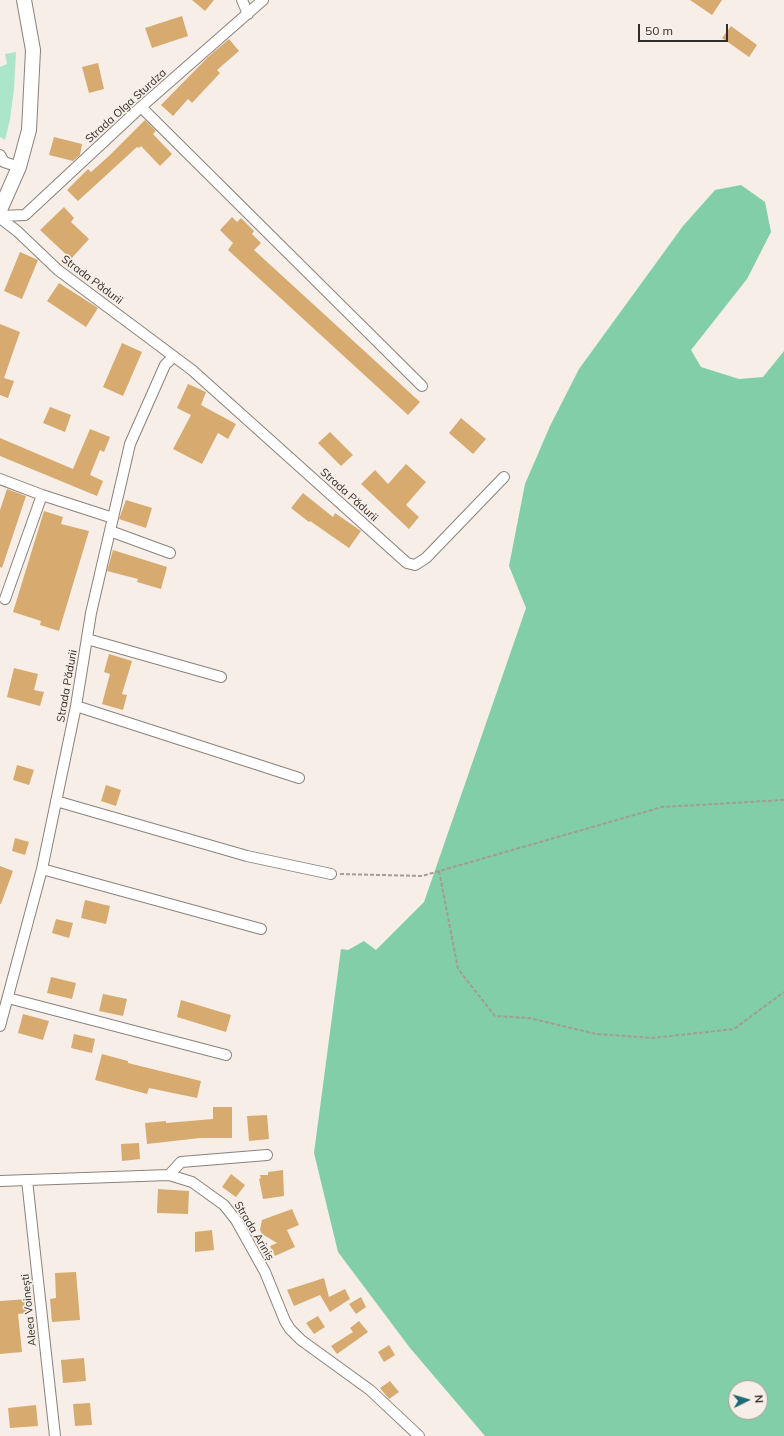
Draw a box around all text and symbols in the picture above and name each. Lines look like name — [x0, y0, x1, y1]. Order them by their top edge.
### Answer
scale bar — [640, 16, 730, 42]
text: 50 m — [645, 23, 673, 38]
street label: Strada Olga Sturdza — [83, 66, 169, 146]
street label: Strada Pădurii — [59, 253, 125, 307]
street label: Strada Pădurii — [317, 466, 381, 524]
street label: Strada Pădurii — [54, 649, 80, 723]
street label: Strada Ariniș — [231, 1199, 277, 1263]
street label: Aleea Voinești — [19, 1273, 39, 1347]
north arrow — [728, 1380, 768, 1420]
text: N — [752, 1394, 766, 1404]

